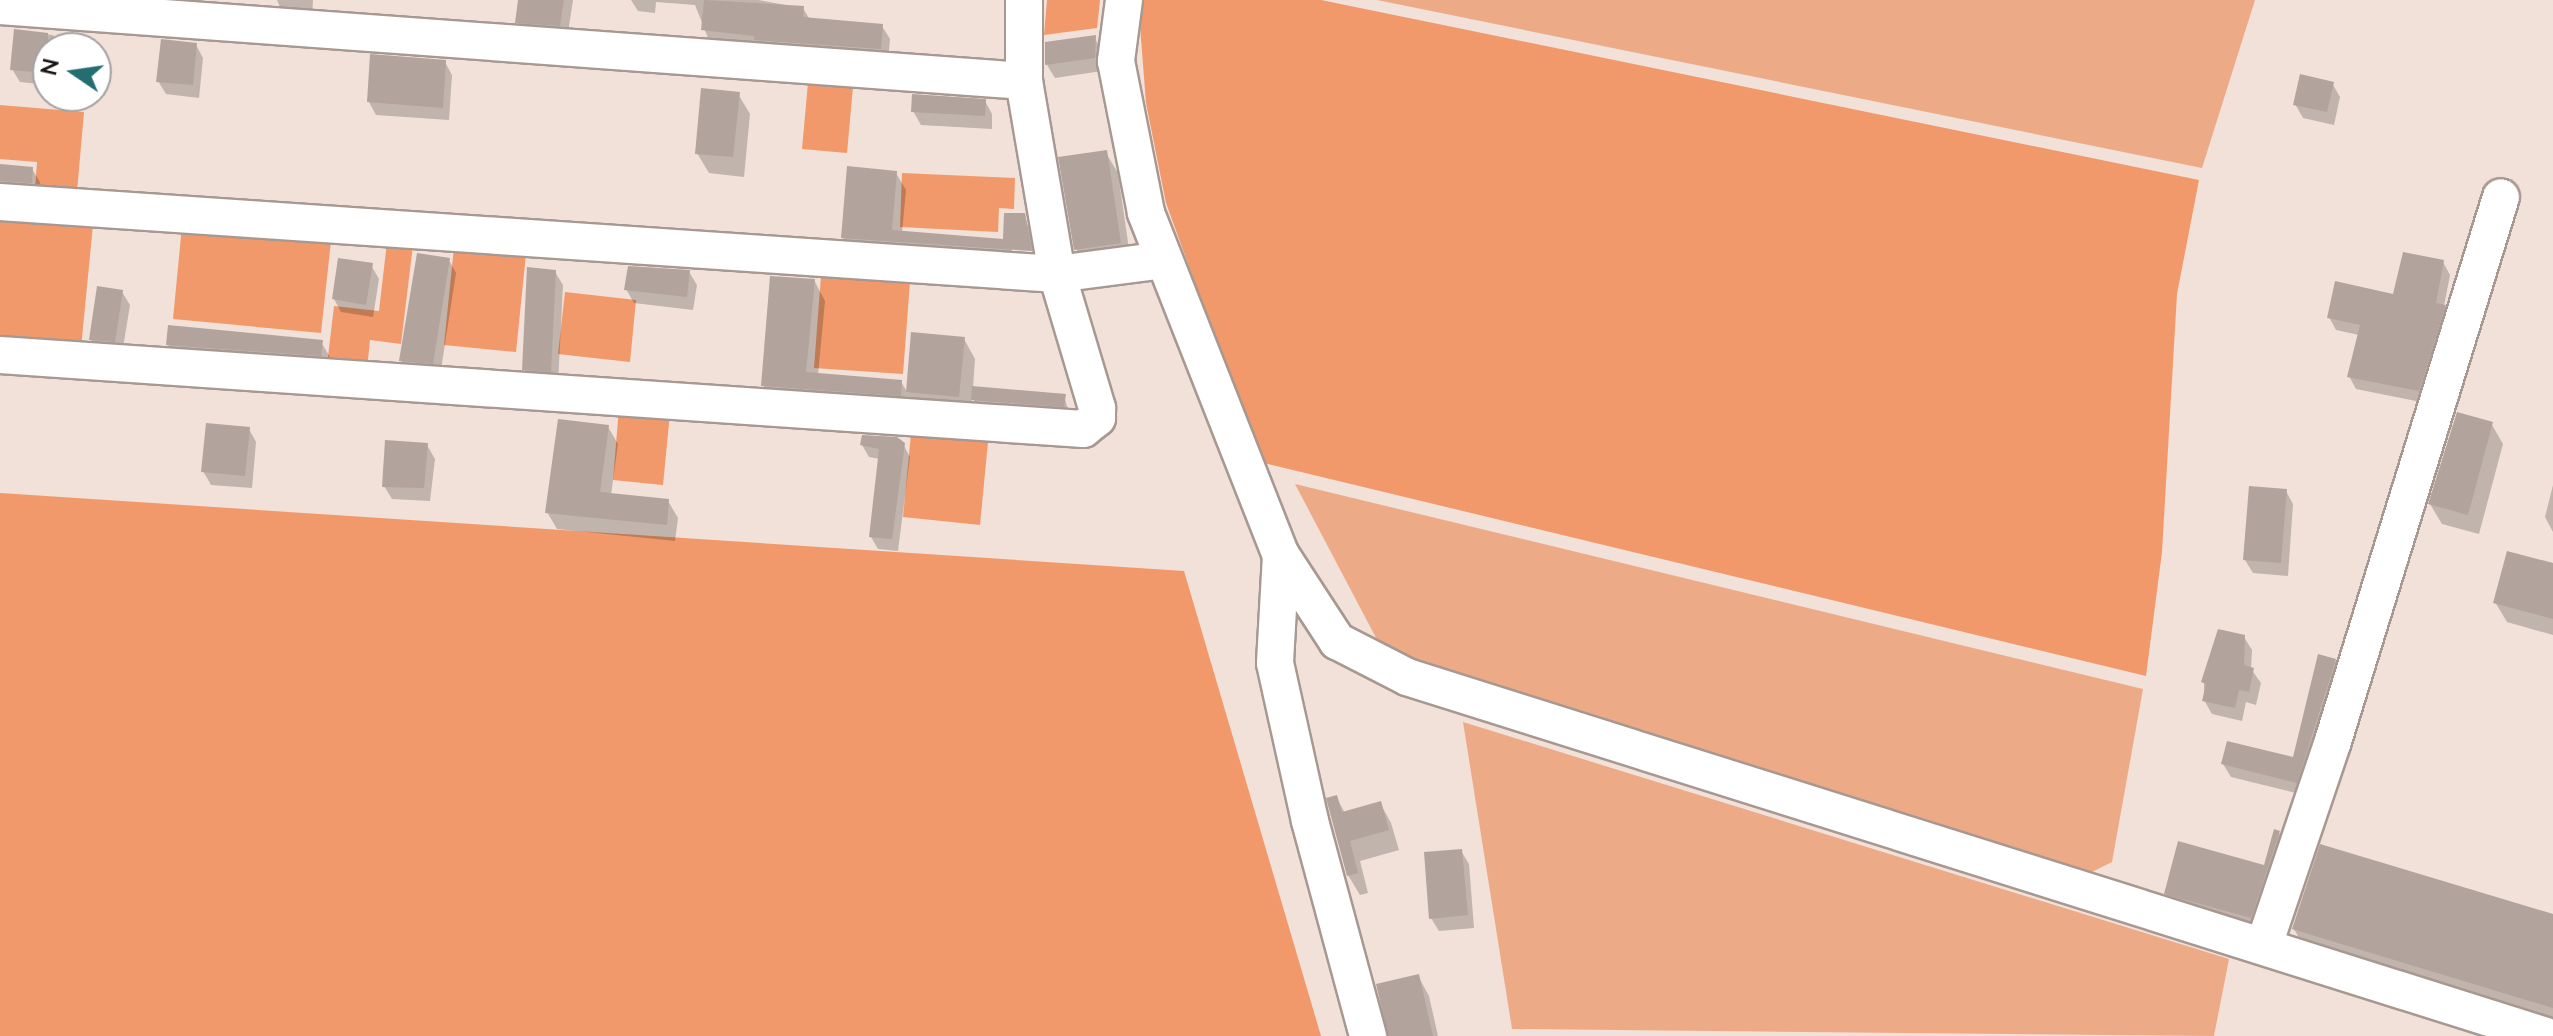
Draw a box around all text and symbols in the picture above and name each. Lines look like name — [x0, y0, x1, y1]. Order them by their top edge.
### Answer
north arrow — [32, 32, 112, 112]
text: N — [34, 56, 67, 78]

